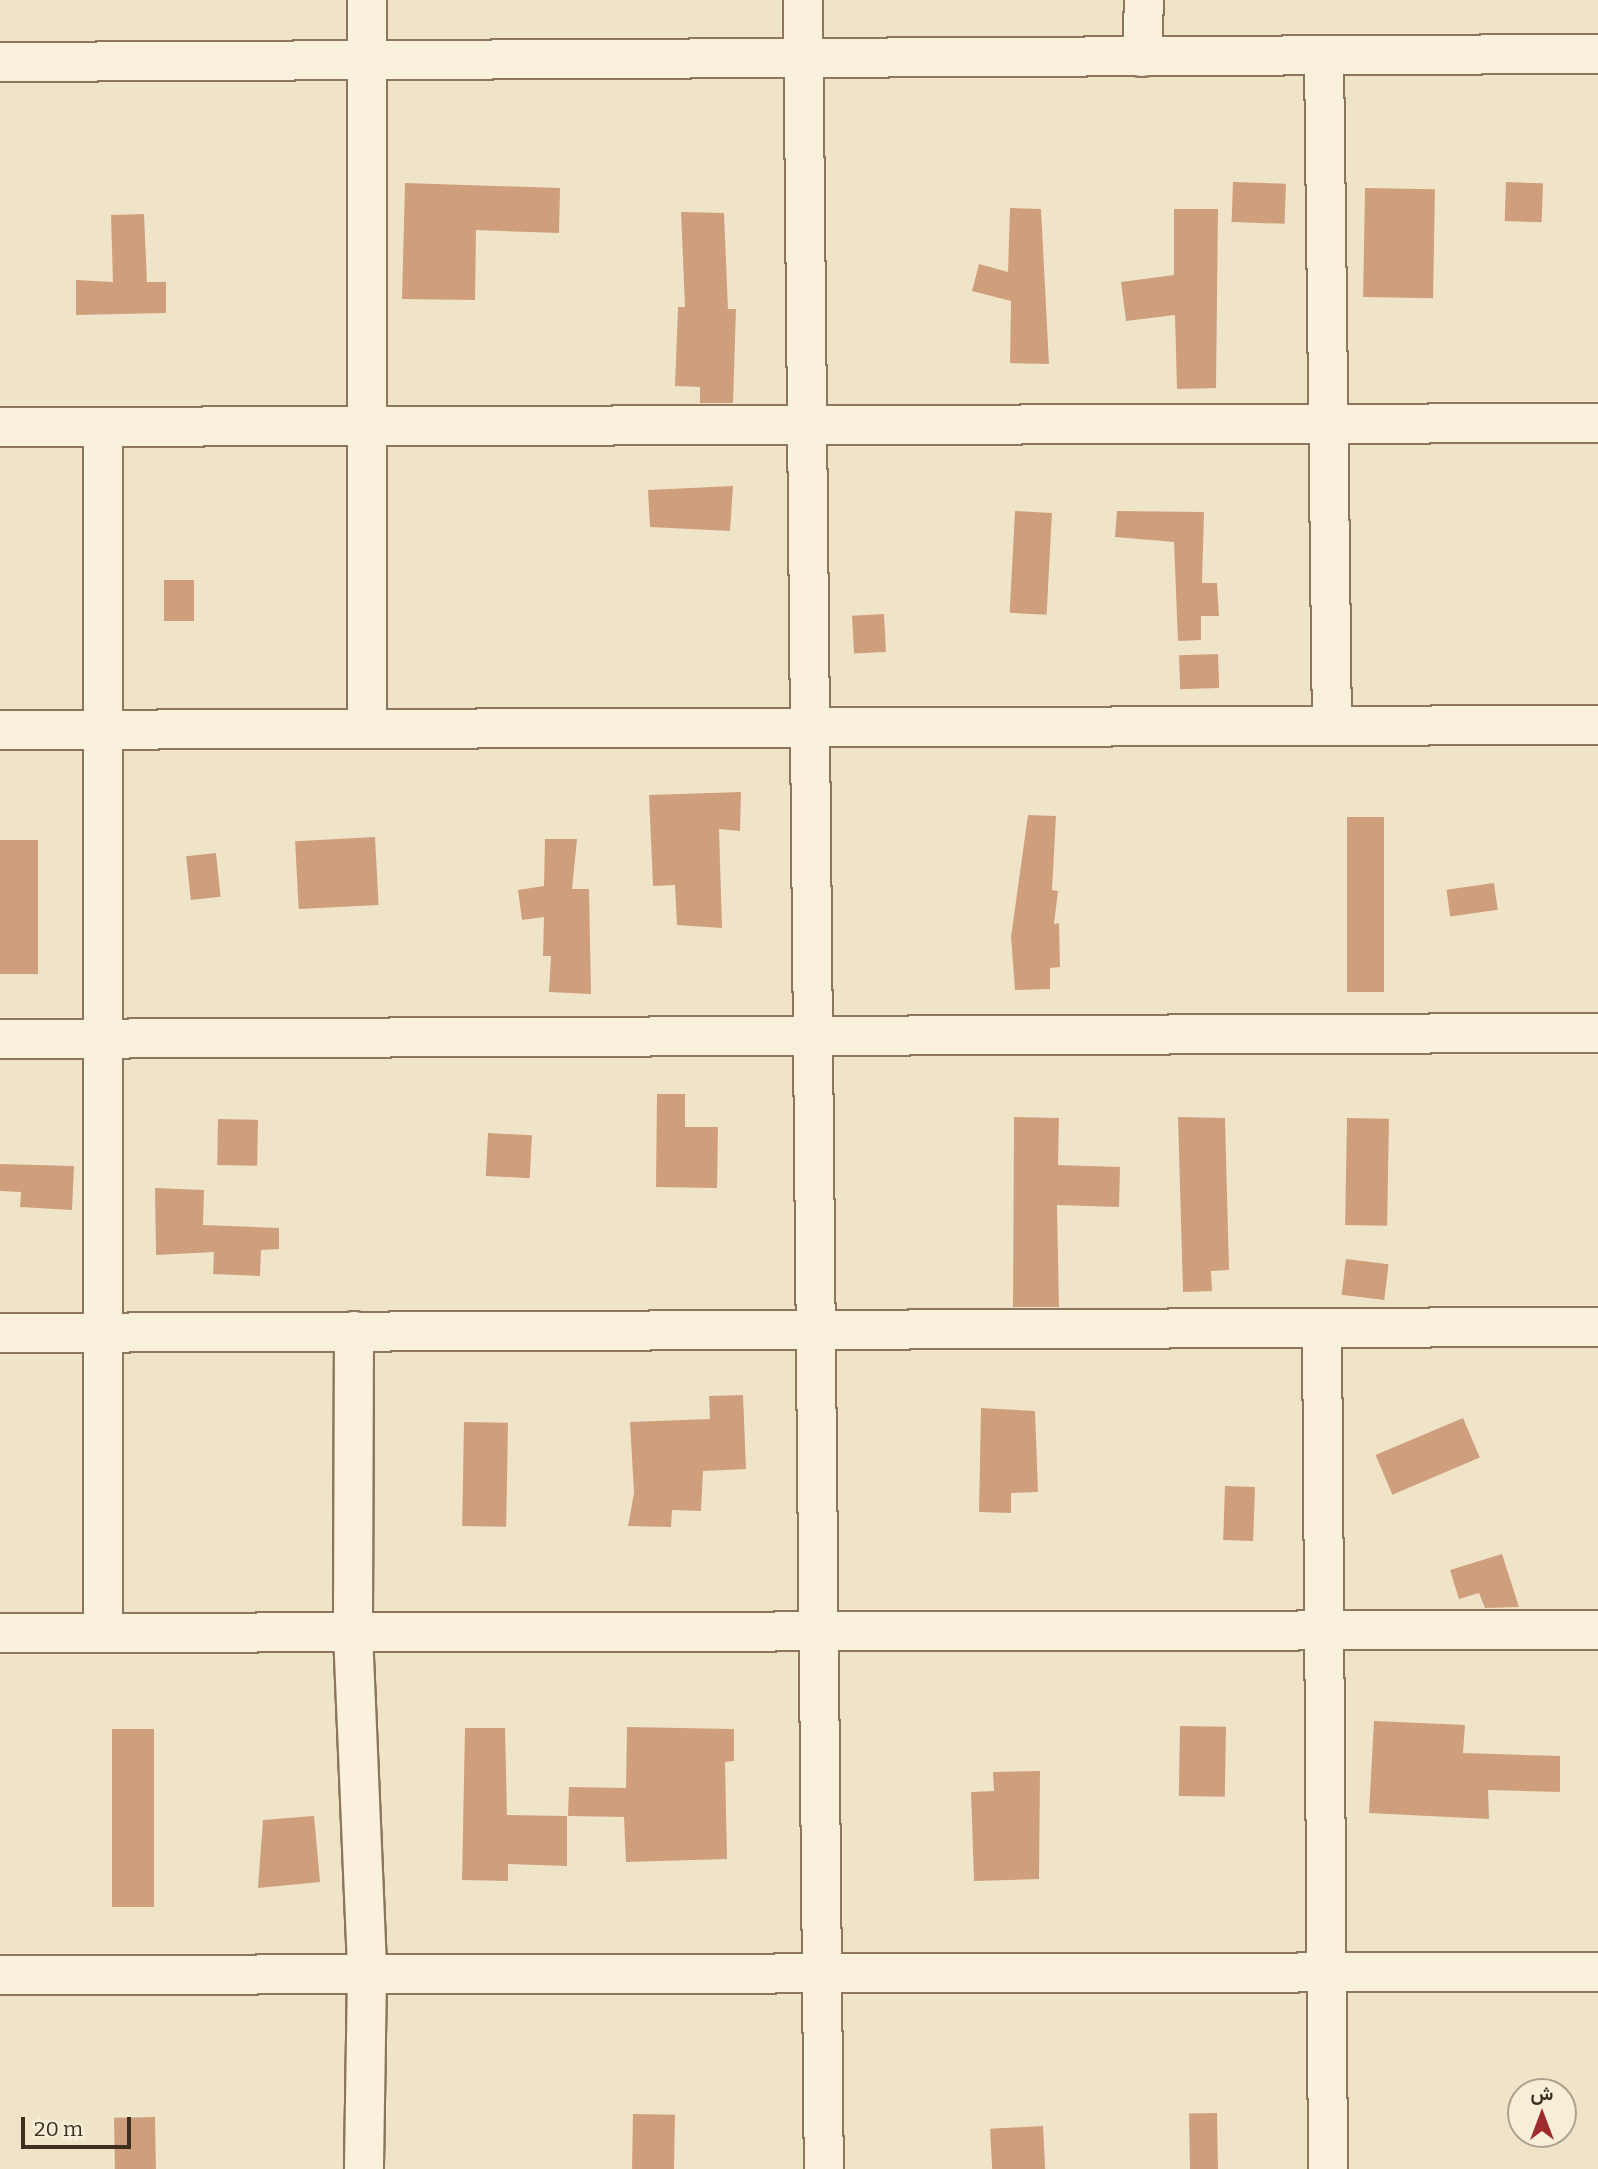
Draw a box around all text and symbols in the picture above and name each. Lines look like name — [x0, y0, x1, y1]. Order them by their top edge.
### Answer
north arrow — [1507, 2078, 1577, 2148]
text: ش — [1531, 2082, 1553, 2105]
scale bar — [24, 2102, 135, 2146]
text: 20 m — [34, 2116, 83, 2142]

